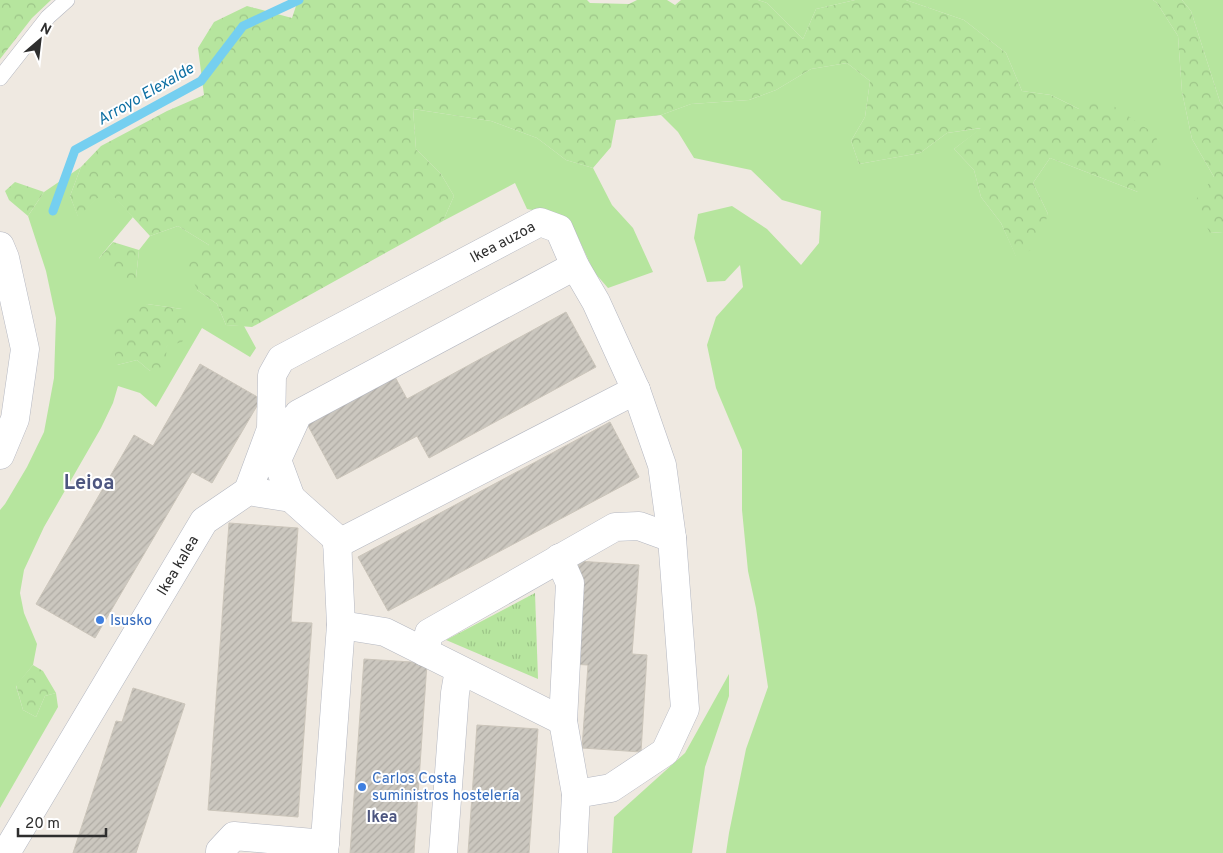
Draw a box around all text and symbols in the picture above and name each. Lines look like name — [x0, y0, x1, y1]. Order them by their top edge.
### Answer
north arrow — [15, 15, 65, 65]
text: N — [37, 20, 54, 40]
water label: Arroyo Elexalde — [94, 59, 199, 130]
street label: Ikea auzoa — [467, 218, 539, 268]
district label: Leioa — [64, 471, 114, 497]
street label: Ikea kalea — [154, 533, 204, 599]
place label: Isusko — [110, 612, 152, 631]
marker: Isusko — [94, 614, 106, 626]
place label: Carlos Costa suministros hostelería — [372, 770, 519, 806]
marker: Carlos Costa suministros hostelería — [356, 781, 368, 793]
scale bar — [18, 806, 105, 838]
district label: Ikea — [366, 808, 398, 828]
text: 20 m — [25, 815, 60, 834]

